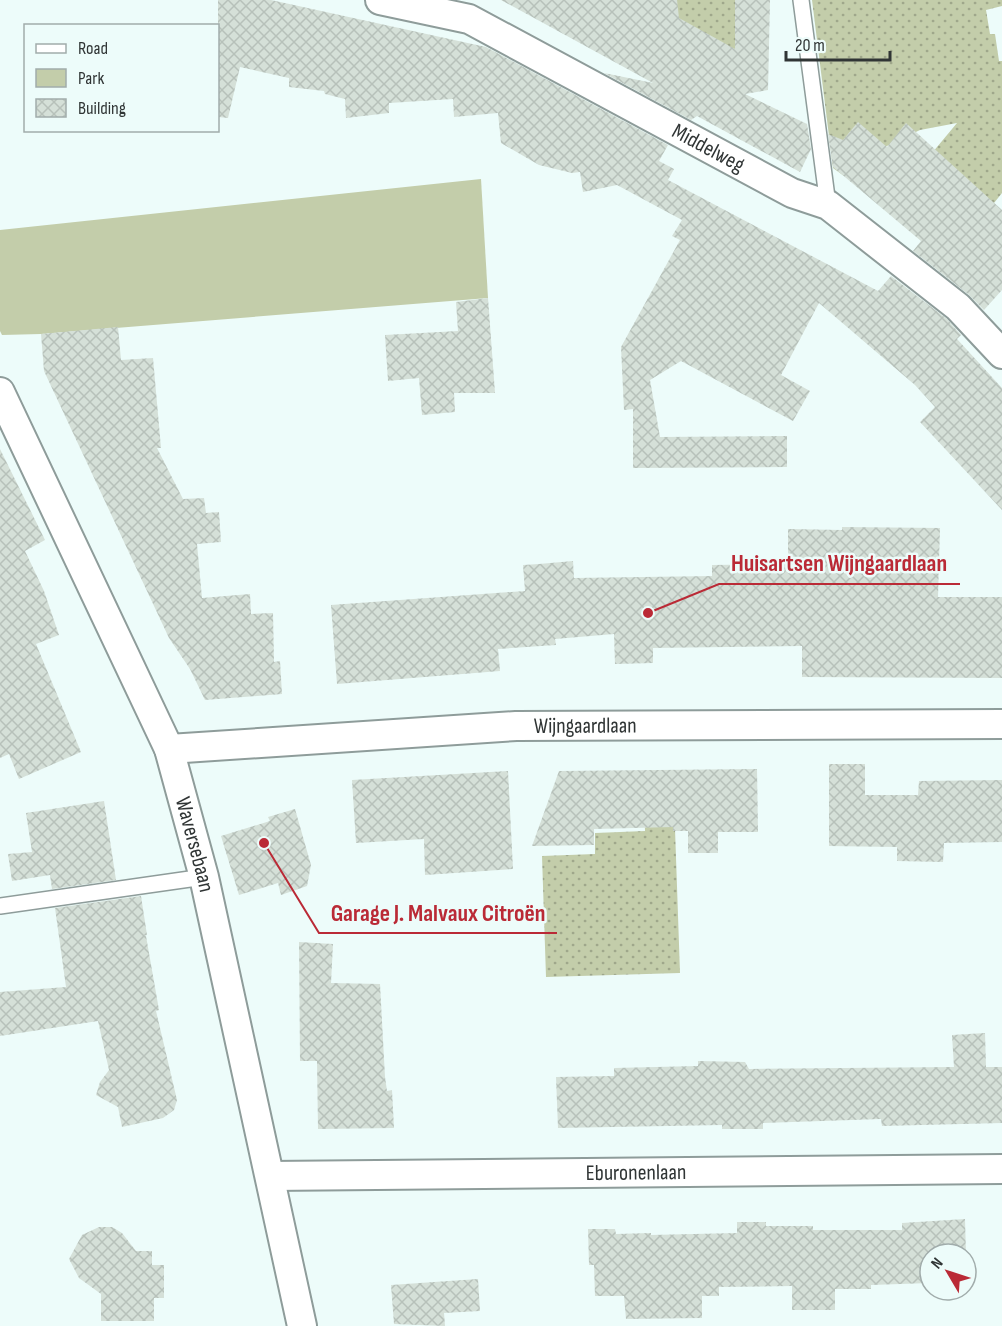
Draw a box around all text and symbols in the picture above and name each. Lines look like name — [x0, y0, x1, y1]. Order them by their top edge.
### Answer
legend — [24, 24, 219, 132]
scale bar — [786, 24, 890, 62]
text: 20 m — [795, 35, 825, 56]
text: Road — [78, 38, 108, 59]
text: Park — [78, 68, 104, 89]
text: Building — [78, 98, 126, 119]
street label: Middelweg — [668, 118, 750, 179]
callout: Huisartsen Wijngaardlaan — [719, 542, 960, 584]
text: Huisartsen Wijngaardlaan — [731, 549, 947, 578]
street label: Wijngaardlaan — [534, 712, 637, 739]
street label: Waversebaan — [169, 794, 220, 895]
callout: Garage J. Malvaux Citroën — [319, 891, 557, 933]
text: Garage J. Malvaux Citroën — [331, 899, 545, 928]
street label: Eburonenlaan — [585, 1159, 686, 1186]
north arrow — [918, 1242, 978, 1302]
text: N — [927, 1254, 948, 1273]

